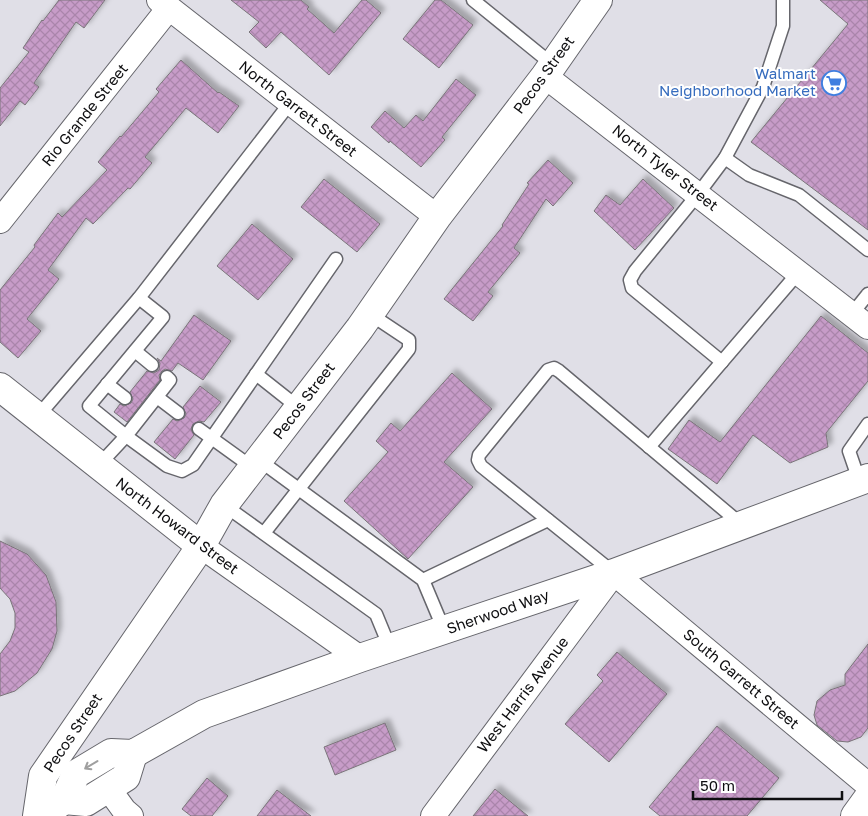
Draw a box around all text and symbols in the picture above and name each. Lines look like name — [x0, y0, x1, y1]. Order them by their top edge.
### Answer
street label: Pecos Street — [509, 32, 577, 117]
street label: North Garrett Street — [236, 57, 361, 160]
street label: Rio Grande Street — [37, 59, 131, 169]
place label: Walmart Neighborhood Market — [659, 64, 816, 99]
supermarket icon: Walmart Neighborhood Market — [821, 70, 847, 96]
street label: North Tyler Street — [609, 120, 722, 214]
street label: Pecos Street — [268, 358, 338, 442]
street label: North Howard Street — [113, 473, 243, 577]
street label: Sherwood Way — [444, 585, 552, 637]
street label: South Garrett Street — [680, 624, 803, 732]
street label: West Harris Avenue — [473, 633, 572, 756]
street label: Pecos Street — [39, 689, 105, 775]
one-way arrow — [84, 760, 98, 770]
scale bar — [693, 768, 842, 800]
text: 50 m — [700, 776, 735, 794]

